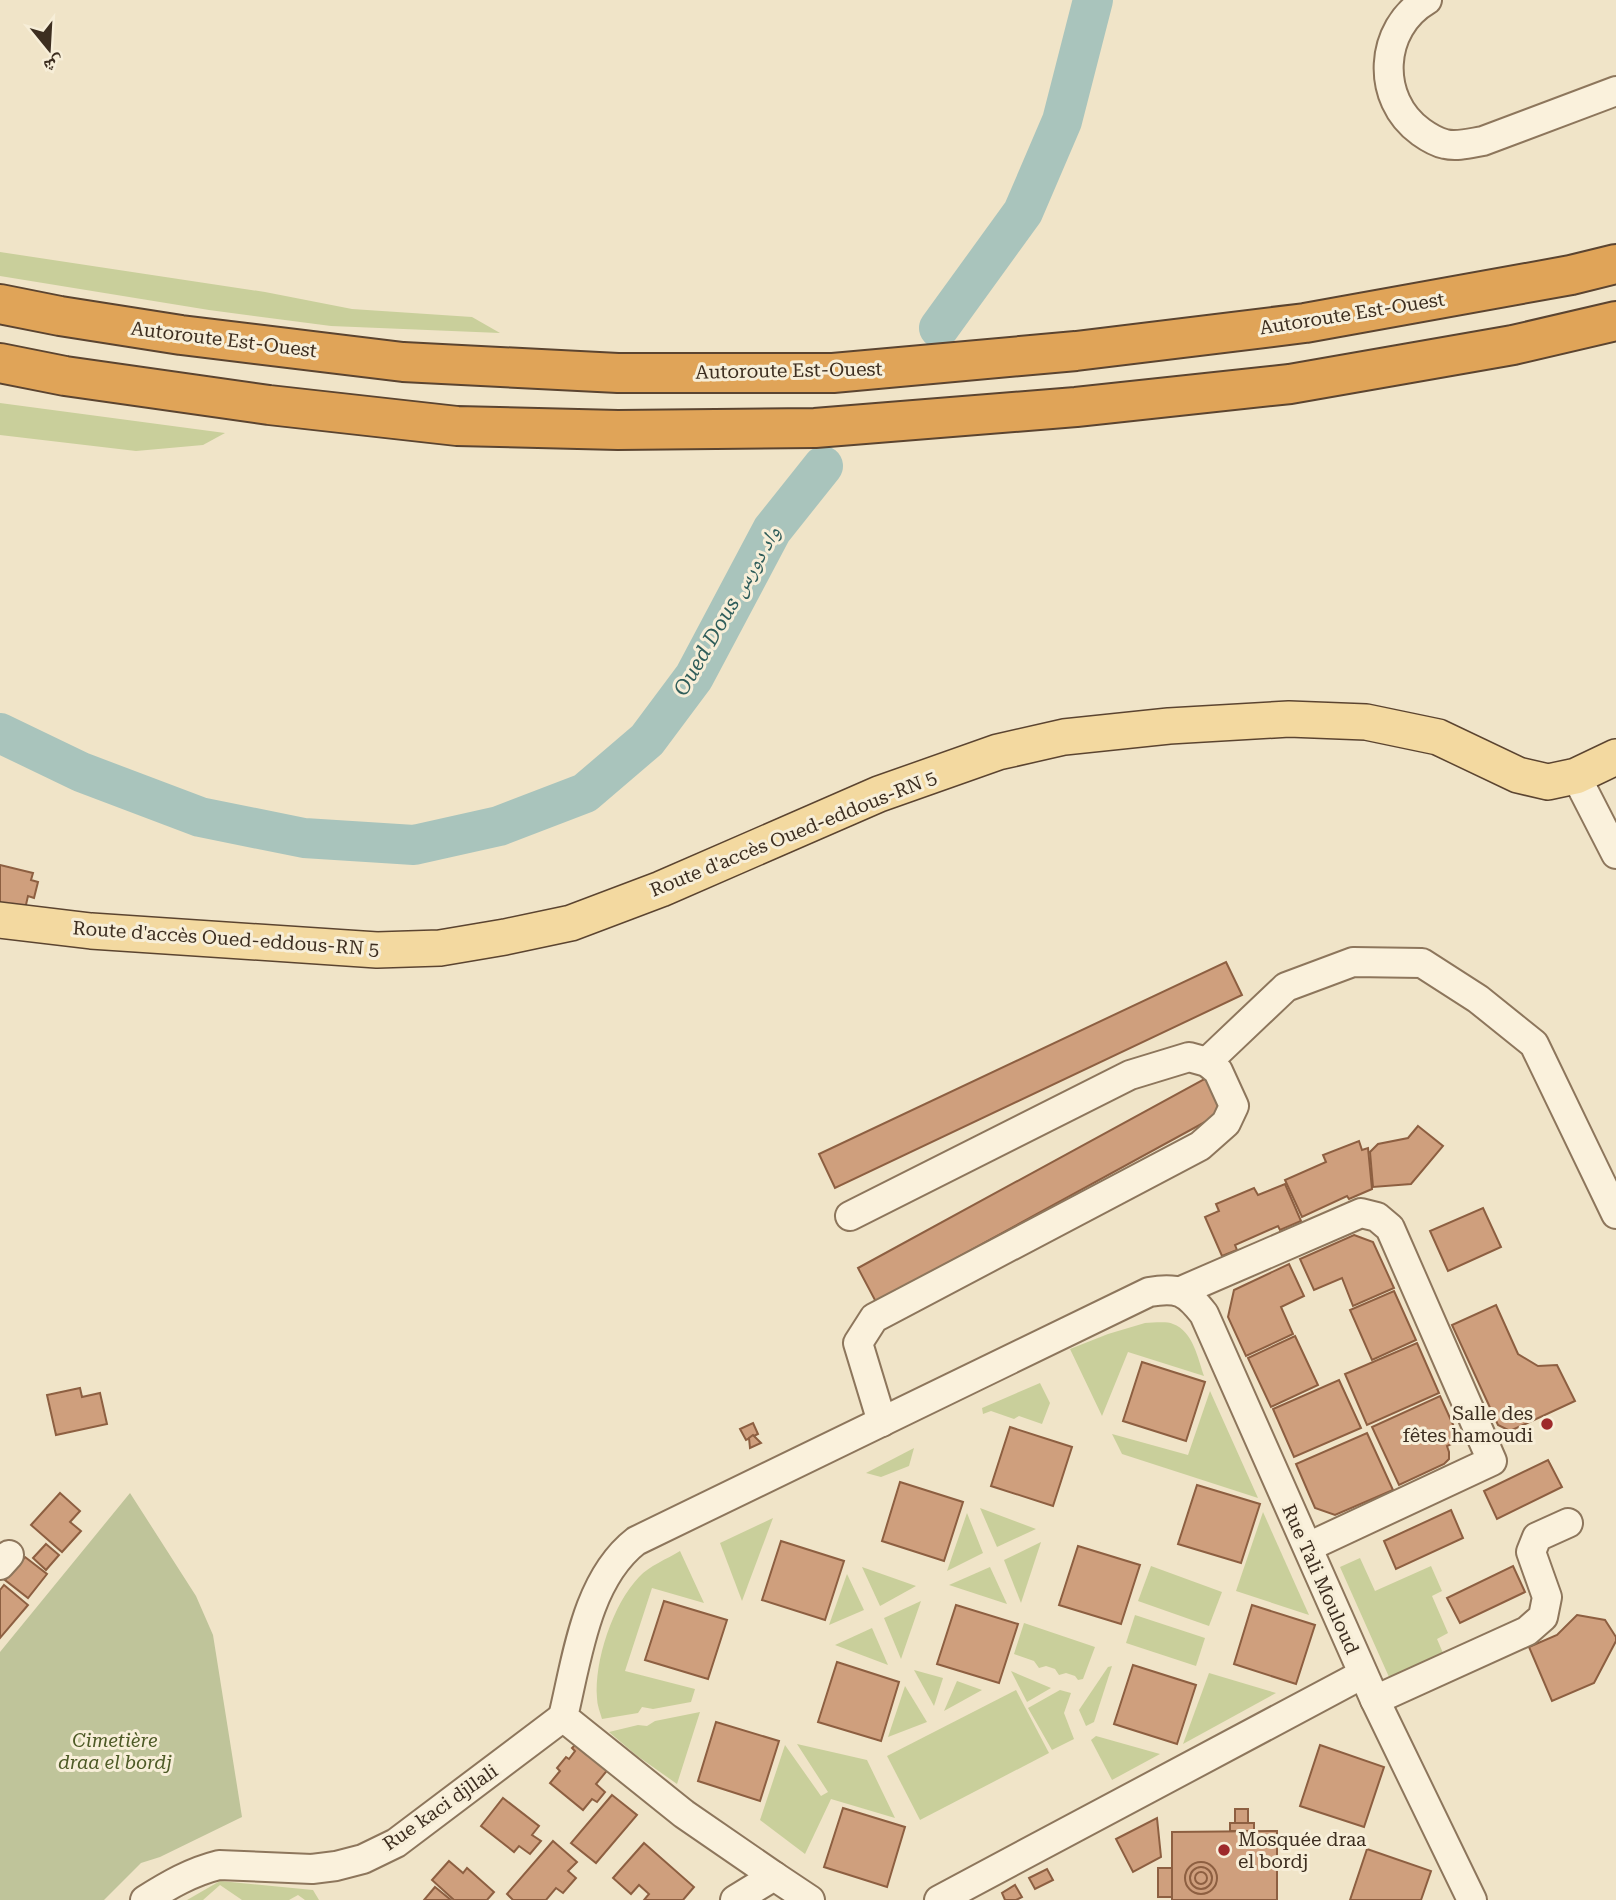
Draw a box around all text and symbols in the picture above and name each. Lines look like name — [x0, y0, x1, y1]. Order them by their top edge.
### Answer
north arrow — [14, 14, 84, 84]
text: ش — [41, 51, 67, 79]
street label: Autoroute Est-Ouest — [1258, 287, 1446, 339]
street label: Autoroute Est-Ouest — [130, 317, 318, 362]
street label: Autoroute Est-Ouest — [695, 357, 883, 384]
water label: Oued Dous واد دورس — [669, 522, 786, 700]
street label: Route d'accès Oued-eddous-RN 5 — [646, 765, 940, 902]
street label: Route d'accès Oued-eddous-RN 5 — [72, 916, 380, 961]
place label: Salle des fêtes hamoudi — [1402, 1402, 1533, 1447]
marker: Salle des fêtes hamoudi — [1539, 1416, 1555, 1432]
street label: Rue Tali Mouloud — [1277, 1501, 1364, 1658]
park label: Cimetière draa el bordj — [58, 1729, 172, 1774]
street label: Rue kaci djllali — [379, 1759, 502, 1855]
place label: Mosquée draa el bordj — [1238, 1828, 1367, 1873]
marker: Mosquée draa el bordj — [1216, 1842, 1232, 1858]

